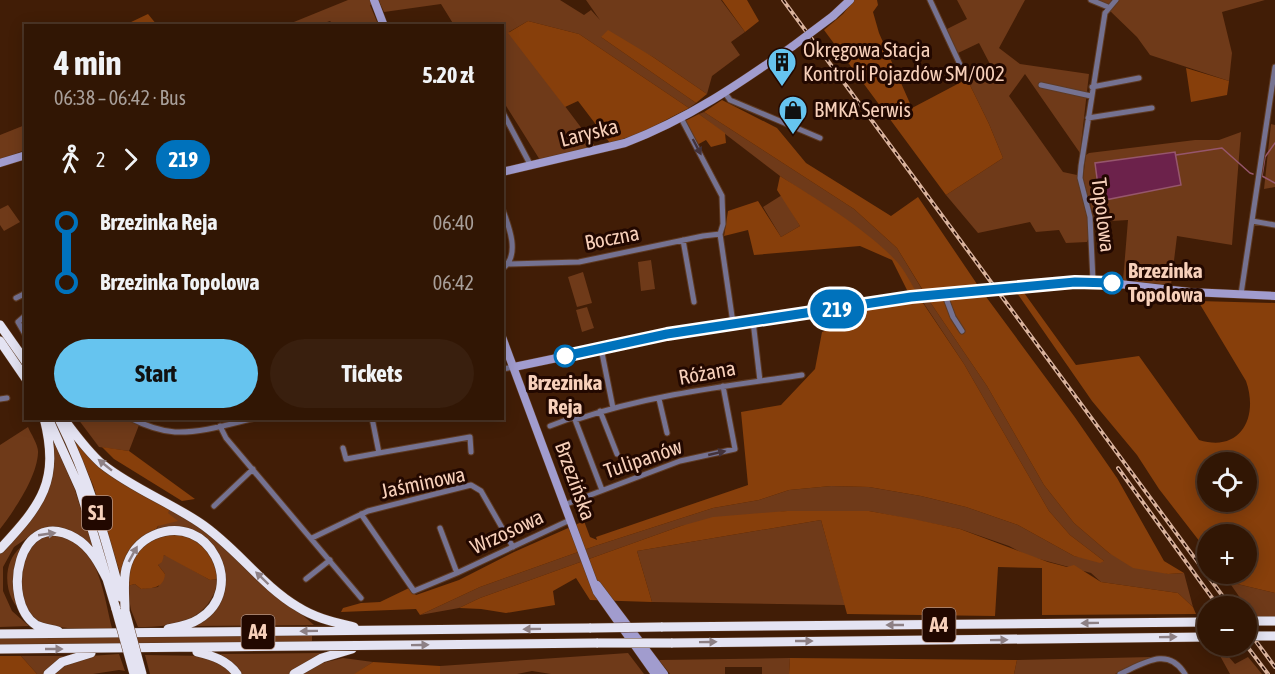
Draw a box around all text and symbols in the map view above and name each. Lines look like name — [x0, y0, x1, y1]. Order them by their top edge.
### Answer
place label: Okręgowa Stacja Kontroli Pojazdów SM/002 — [803, 37, 1005, 85]
text: 4 min — [54, 44, 121, 82]
building icon: Okręgowa Stacja Kontroli Pojazdów SM/002 — [766, 46, 798, 88]
text: 5.20 zł — [422, 62, 474, 88]
text: 06:38 – 06:42 · Bus — [54, 86, 186, 109]
shop icon: BMKA Serwis — [777, 94, 809, 136]
place label: BMKA Serwis — [814, 97, 911, 121]
street label: Laryska — [557, 113, 620, 151]
one-way arrow — [692, 139, 702, 156]
icon: walk — [54, 143, 87, 176]
icon: forward — [114, 143, 147, 176]
text: 219 — [168, 147, 198, 171]
text: 2 — [96, 148, 105, 171]
street label: Topolowa — [1088, 176, 1120, 253]
text: Brzezinka Reja — [100, 209, 217, 235]
text: 06:40 — [433, 211, 474, 234]
street label: Boczna — [582, 220, 641, 254]
place label: Brzezinka Topolowa — [1128, 258, 1203, 306]
text: Brzezinka Topolowa — [100, 269, 260, 295]
text: 06:42 — [433, 271, 474, 294]
marker: Brzezinka Topolowa — [1101, 272, 1123, 294]
line badge: 219 — [802, 290, 872, 328]
text: 219 — [822, 297, 852, 321]
button: Start — [54, 339, 258, 408]
button: Tickets — [270, 339, 474, 408]
marker: Brzezinka Reja — [554, 345, 576, 367]
street label: Różana — [676, 355, 737, 389]
place label: Brzezinka Reja — [528, 370, 603, 418]
street label: Tulipanów — [601, 433, 685, 483]
street label: Brzezińska — [551, 438, 601, 523]
one-way arrow — [708, 448, 727, 457]
map controls — [1197, 452, 1257, 656]
button: locate — [1197, 452, 1257, 512]
one-way arrow — [97, 459, 113, 472]
street label: Jaśminowa — [378, 461, 467, 503]
road number: S1 — [82, 496, 112, 530]
street label: Wrzosowa — [466, 504, 547, 558]
button: + — [1197, 524, 1257, 584]
one-way arrow — [38, 529, 57, 538]
one-way arrow — [128, 545, 138, 562]
one-way arrow — [256, 572, 270, 586]
button: − — [1197, 596, 1257, 656]
road number: A4 — [922, 608, 956, 642]
road number: A4 — [242, 615, 274, 649]
one-way arrow — [1080, 618, 1099, 628]
one-way arrow — [885, 620, 904, 630]
one-way arrow — [523, 624, 542, 633]
one-way arrow — [300, 626, 319, 636]
one-way arrow — [1158, 633, 1177, 642]
one-way arrow — [990, 635, 1009, 644]
one-way arrow — [795, 636, 814, 646]
one-way arrow — [699, 637, 718, 647]
one-way arrow — [410, 640, 429, 650]
one-way arrow — [45, 644, 64, 654]

